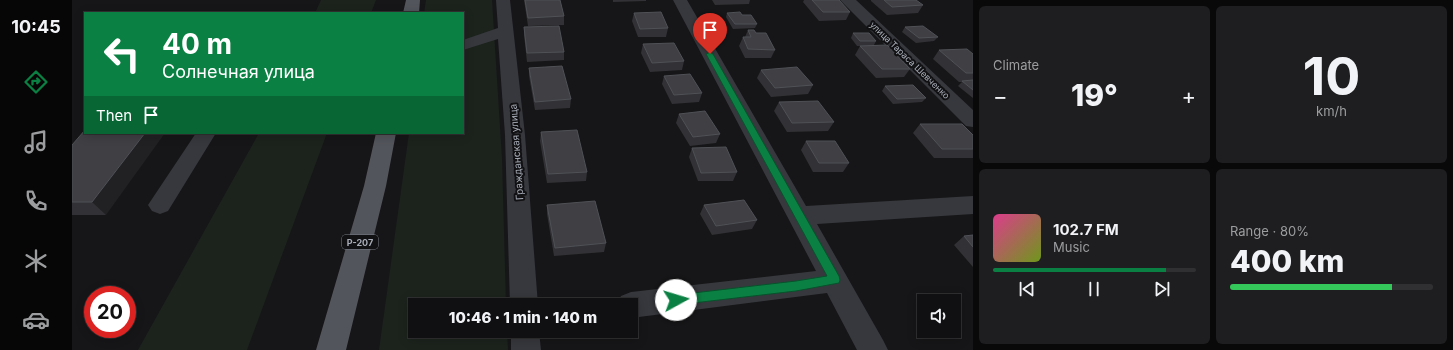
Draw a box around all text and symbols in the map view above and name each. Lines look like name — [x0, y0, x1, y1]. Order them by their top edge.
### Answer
pin — [693, 13, 727, 54]
text: 10:45 — [11, 16, 61, 37]
icon: arrive — [699, 19, 721, 41]
street label: улица Тараса Шевченко — [868, 19, 952, 101]
text: 40 m — [162, 27, 232, 61]
icon: left — [96, 28, 148, 80]
text: 10 — [1303, 45, 1360, 108]
text: Climate — [993, 57, 1039, 73]
text: Солнечная улица — [162, 61, 315, 82]
icon: directions — [22, 68, 50, 96]
text: 19° — [1071, 77, 1118, 113]
text: − — [993, 83, 1008, 109]
text: + — [1181, 83, 1196, 109]
street label: Гражданская улица — [507, 103, 525, 201]
text: km/h — [1316, 103, 1347, 119]
icon: arrive — [140, 104, 162, 126]
text: Then — [96, 106, 132, 125]
icon: music — [22, 128, 50, 156]
icon: phone — [22, 187, 50, 215]
text: 102.7 FM — [1053, 220, 1119, 239]
text: Range · 80% — [1230, 223, 1309, 239]
road number: Р-207 — [342, 235, 378, 249]
text: Music — [1053, 239, 1090, 255]
text: 400 km — [1230, 243, 1344, 279]
icon: climate — [22, 247, 50, 275]
icon: previous — [1016, 278, 1038, 300]
icon: pause — [1083, 278, 1105, 300]
icon: next — [1151, 278, 1173, 300]
position arrow — [655, 279, 697, 321]
speed limit sign: 20 — [84, 286, 136, 338]
map controls — [917, 294, 961, 338]
button: sound — [917, 294, 961, 338]
icon: car — [22, 306, 50, 334]
text: 10:46 · 1 min · 140 m — [449, 308, 597, 327]

